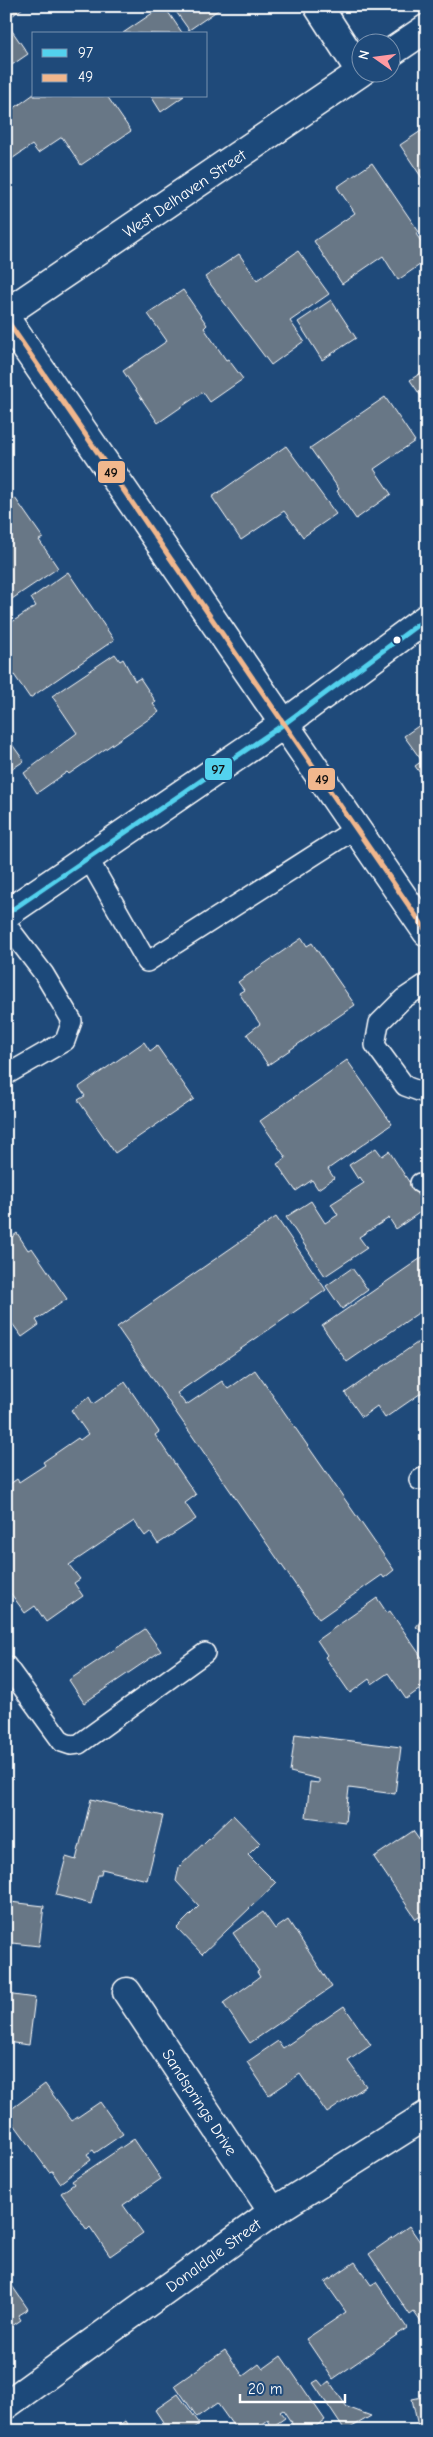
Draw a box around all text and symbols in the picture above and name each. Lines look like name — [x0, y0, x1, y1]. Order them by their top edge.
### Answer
legend — [32, 32, 208, 98]
north arrow — [350, 32, 400, 82]
text: 97 — [78, 44, 93, 62]
text: N — [355, 48, 373, 61]
text: 49 — [78, 68, 93, 86]
street label: West Delhaven Street — [120, 146, 250, 242]
line badge: 49 — [97, 460, 126, 484]
text: 49 — [104, 464, 118, 481]
unlabelled marker — [392, 635, 402, 645]
line badge: 97 — [204, 757, 233, 781]
text: 97 — [211, 761, 226, 778]
line badge: 49 — [307, 767, 336, 791]
text: 49 — [315, 771, 329, 788]
street label: Sandsprings Drive — [158, 2046, 240, 2159]
street label: Donaldale Street — [163, 2215, 265, 2296]
scale bar — [240, 2372, 346, 2404]
text: 20 m — [248, 2380, 282, 2398]

